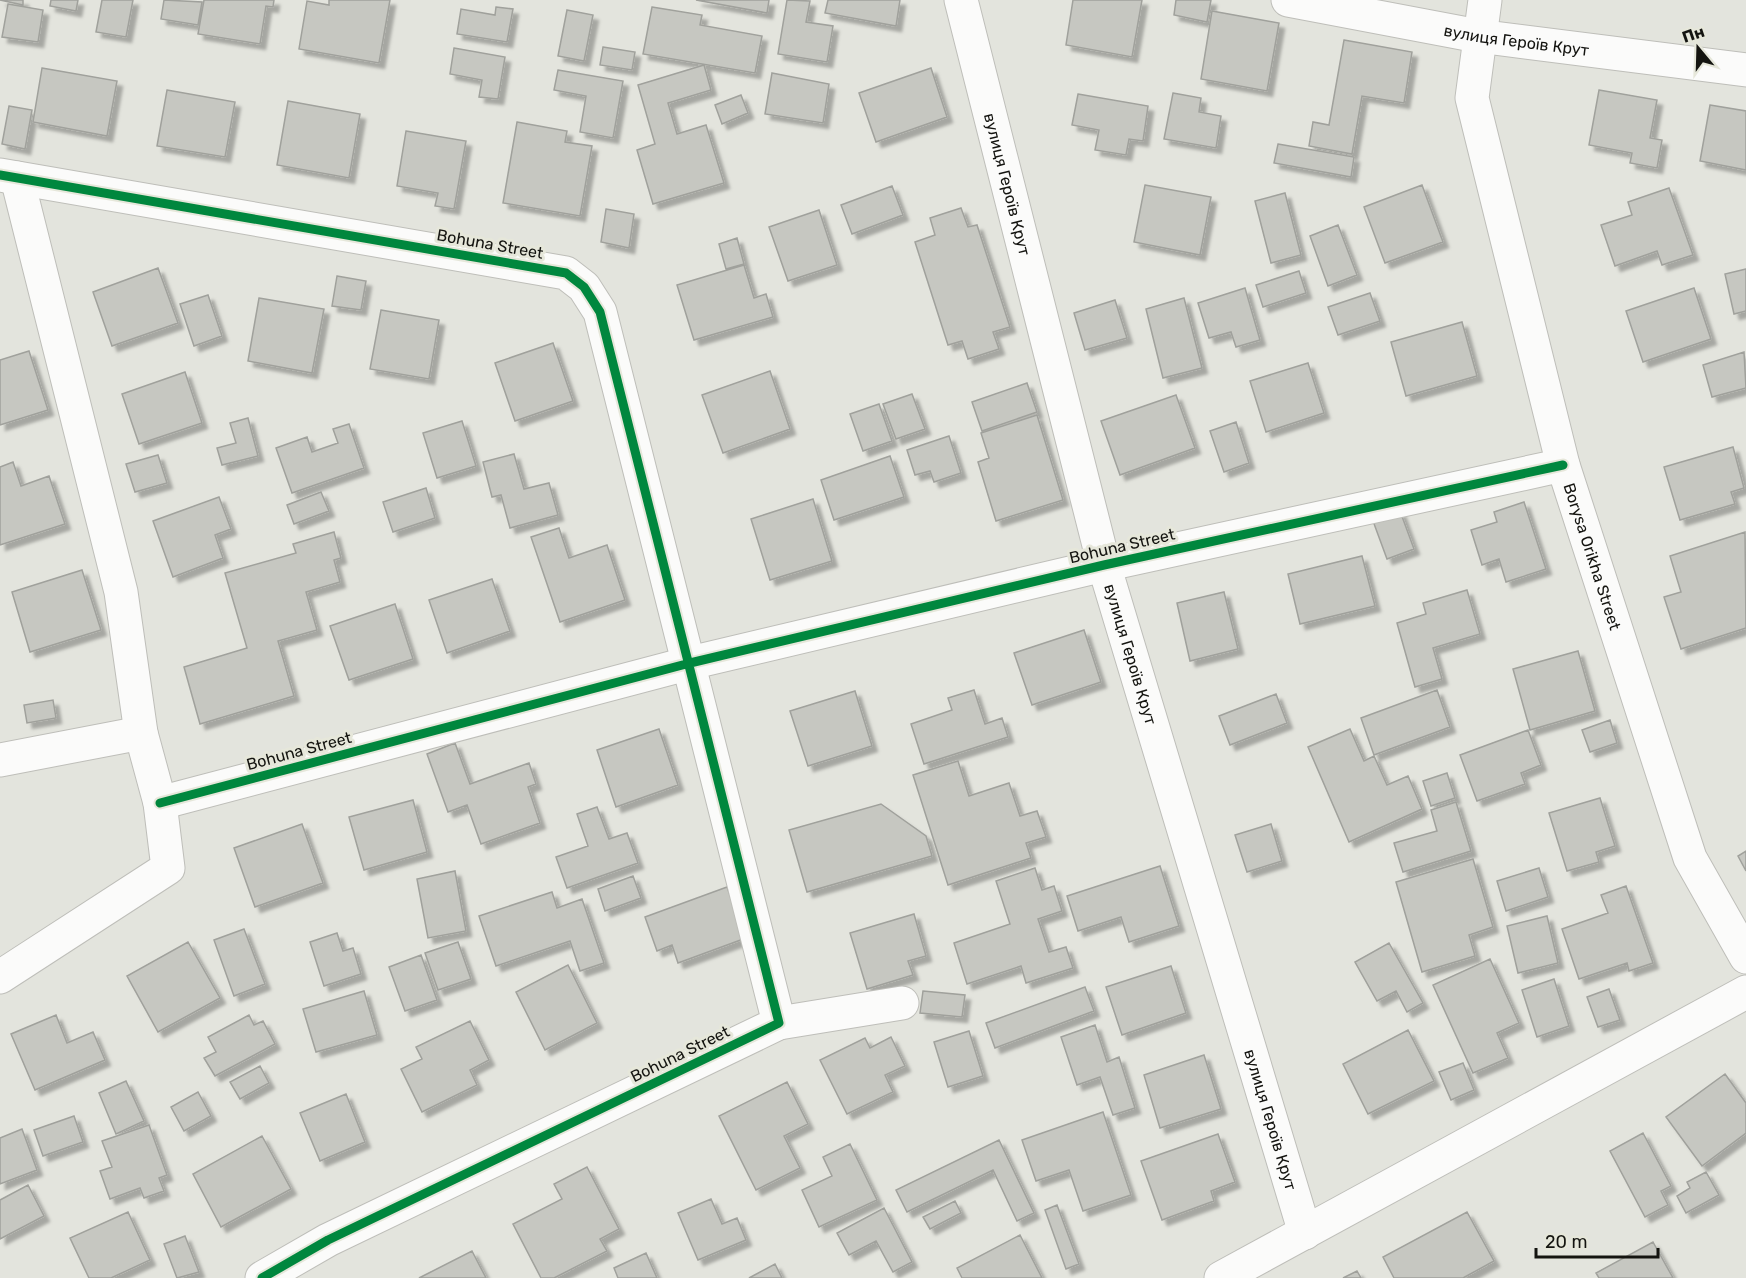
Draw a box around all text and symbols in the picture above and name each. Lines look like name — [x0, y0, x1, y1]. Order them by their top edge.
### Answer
north arrow — [1668, 18, 1728, 78]
street label: вулиця Героїв Крут — [1442, 20, 1590, 59]
text: Пн — [1680, 22, 1707, 47]
street label: вулиця Героїв Крут — [980, 111, 1035, 257]
street label: Bohuna Street — [435, 225, 545, 263]
street label: Borysa Orikha Street — [1560, 480, 1625, 632]
street label: Bohuna Street — [1067, 525, 1177, 567]
street label: вулиця Героїв Крут — [1101, 582, 1161, 727]
street label: Bohuna Street — [244, 728, 354, 774]
street label: Bohuna Street — [627, 1022, 733, 1086]
street label: вулиця Героїв Крут — [1241, 1047, 1301, 1192]
scale bar — [1536, 1221, 1658, 1259]
text: 20 m — [1545, 1231, 1587, 1253]

